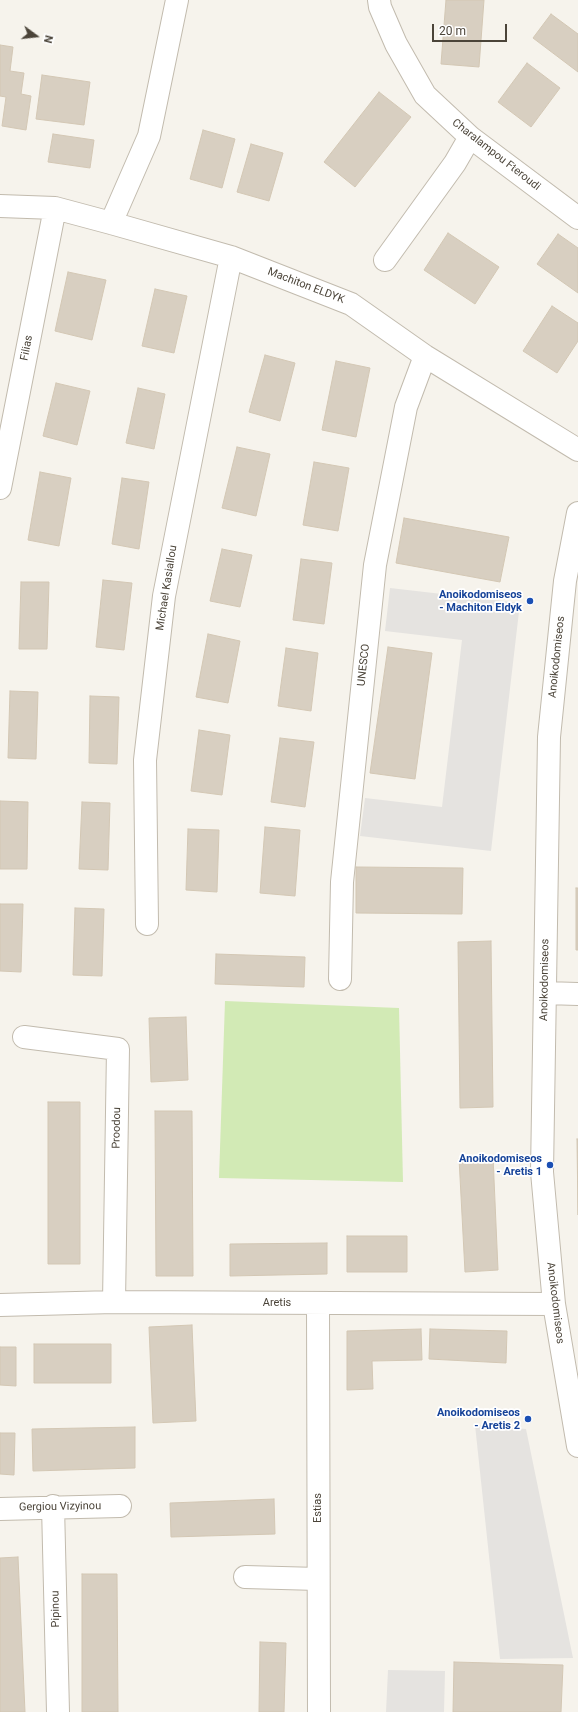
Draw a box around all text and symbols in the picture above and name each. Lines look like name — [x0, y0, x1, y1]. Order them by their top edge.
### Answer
north arrow — [16, 16, 56, 56]
scale bar — [434, 16, 509, 42]
text: 20 m — [439, 24, 466, 38]
text: N — [41, 34, 55, 45]
street label: Charalampou Fteroudi — [449, 116, 543, 194]
street label: Machiton ELDYK — [266, 265, 346, 307]
street label: Filias — [18, 334, 36, 362]
street label: Michael Kasiallou — [154, 544, 180, 632]
place label: Anoikodomiseos - Machiton Eldyk — [439, 588, 522, 614]
marker: Anoikodomiseos - Machiton Eldyk — [525, 596, 535, 606]
street label: Anoikodomiseos — [546, 615, 568, 699]
street label: UNESCO — [355, 643, 373, 687]
street label: Anoikodomiseos — [538, 939, 552, 1021]
street label: Proodou — [110, 1107, 124, 1149]
place label: Anoikodomiseos - Aretis 1 — [459, 1152, 542, 1178]
marker: Anoikodomiseos - Aretis 1 — [545, 1160, 555, 1170]
street label: Anoikodomiseos — [543, 1261, 567, 1345]
street label: Aretis — [263, 1296, 291, 1310]
place label: Anoikodomiseos - Aretis 2 — [437, 1406, 520, 1432]
marker: Anoikodomiseos - Aretis 2 — [523, 1414, 533, 1424]
street label: Estias — [311, 1493, 325, 1523]
street label: Gergiou Vizyinou — [19, 1500, 101, 1514]
street label: Pipinou — [49, 1590, 63, 1628]

